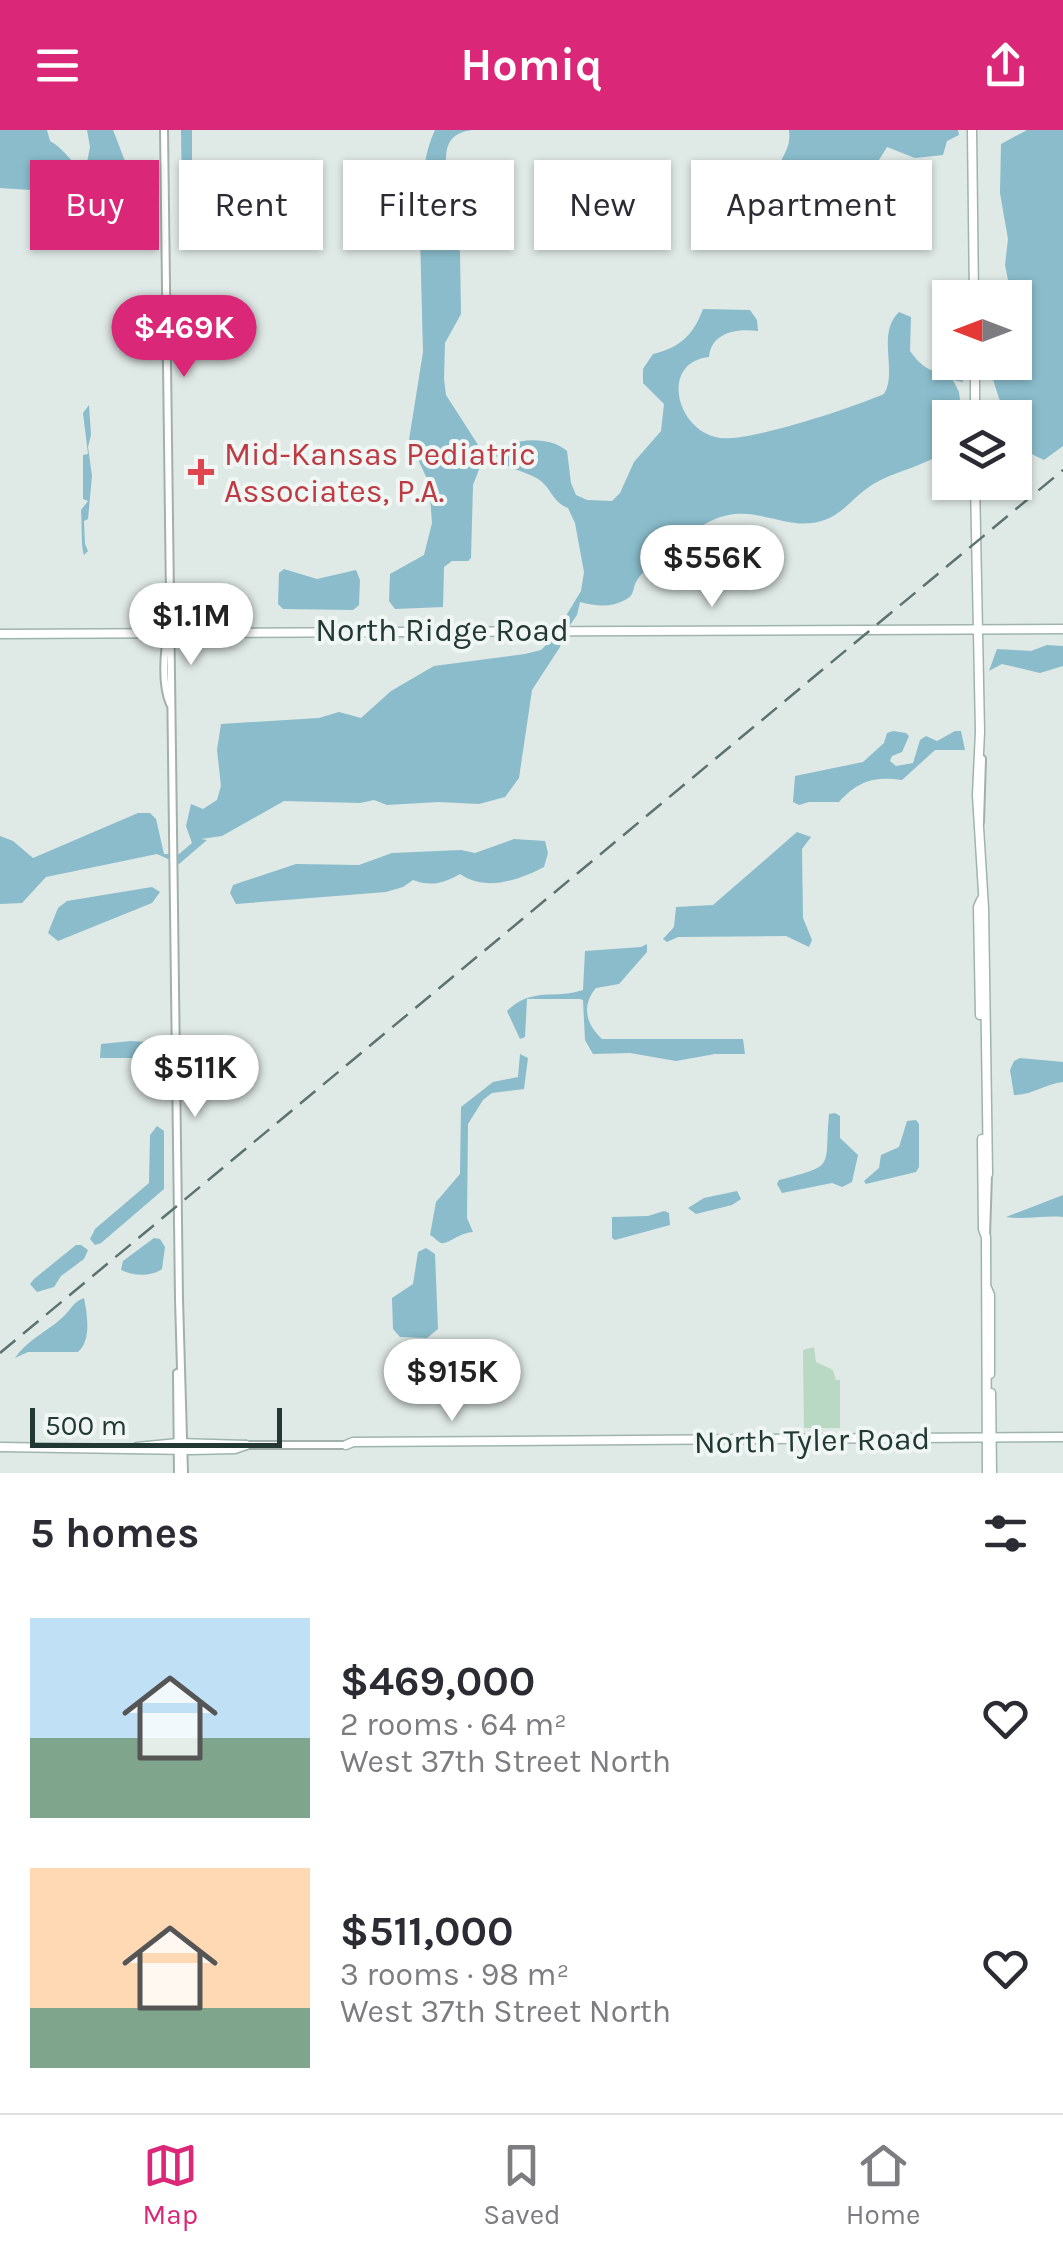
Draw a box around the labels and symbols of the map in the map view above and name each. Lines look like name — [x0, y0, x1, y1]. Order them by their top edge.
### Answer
north arrow — [932, 280, 1032, 380]
pin: $469K — [114, 295, 254, 380]
place label: Mid-Kansas Pediatric Associates, P.A. — [224, 436, 536, 510]
marker: Mid-Kansas Pediatric Associates, P.A. — [188, 459, 214, 485]
pin: $556K — [642, 525, 782, 610]
pin: $1.1M — [121, 583, 261, 668]
street label: North Ridge Road — [315, 612, 569, 649]
pin: $511K — [125, 1035, 265, 1120]
pin: $915K — [382, 1339, 522, 1424]
scale bar — [30, 1403, 282, 1448]
street label: North Tyler Road — [693, 1420, 931, 1461]

